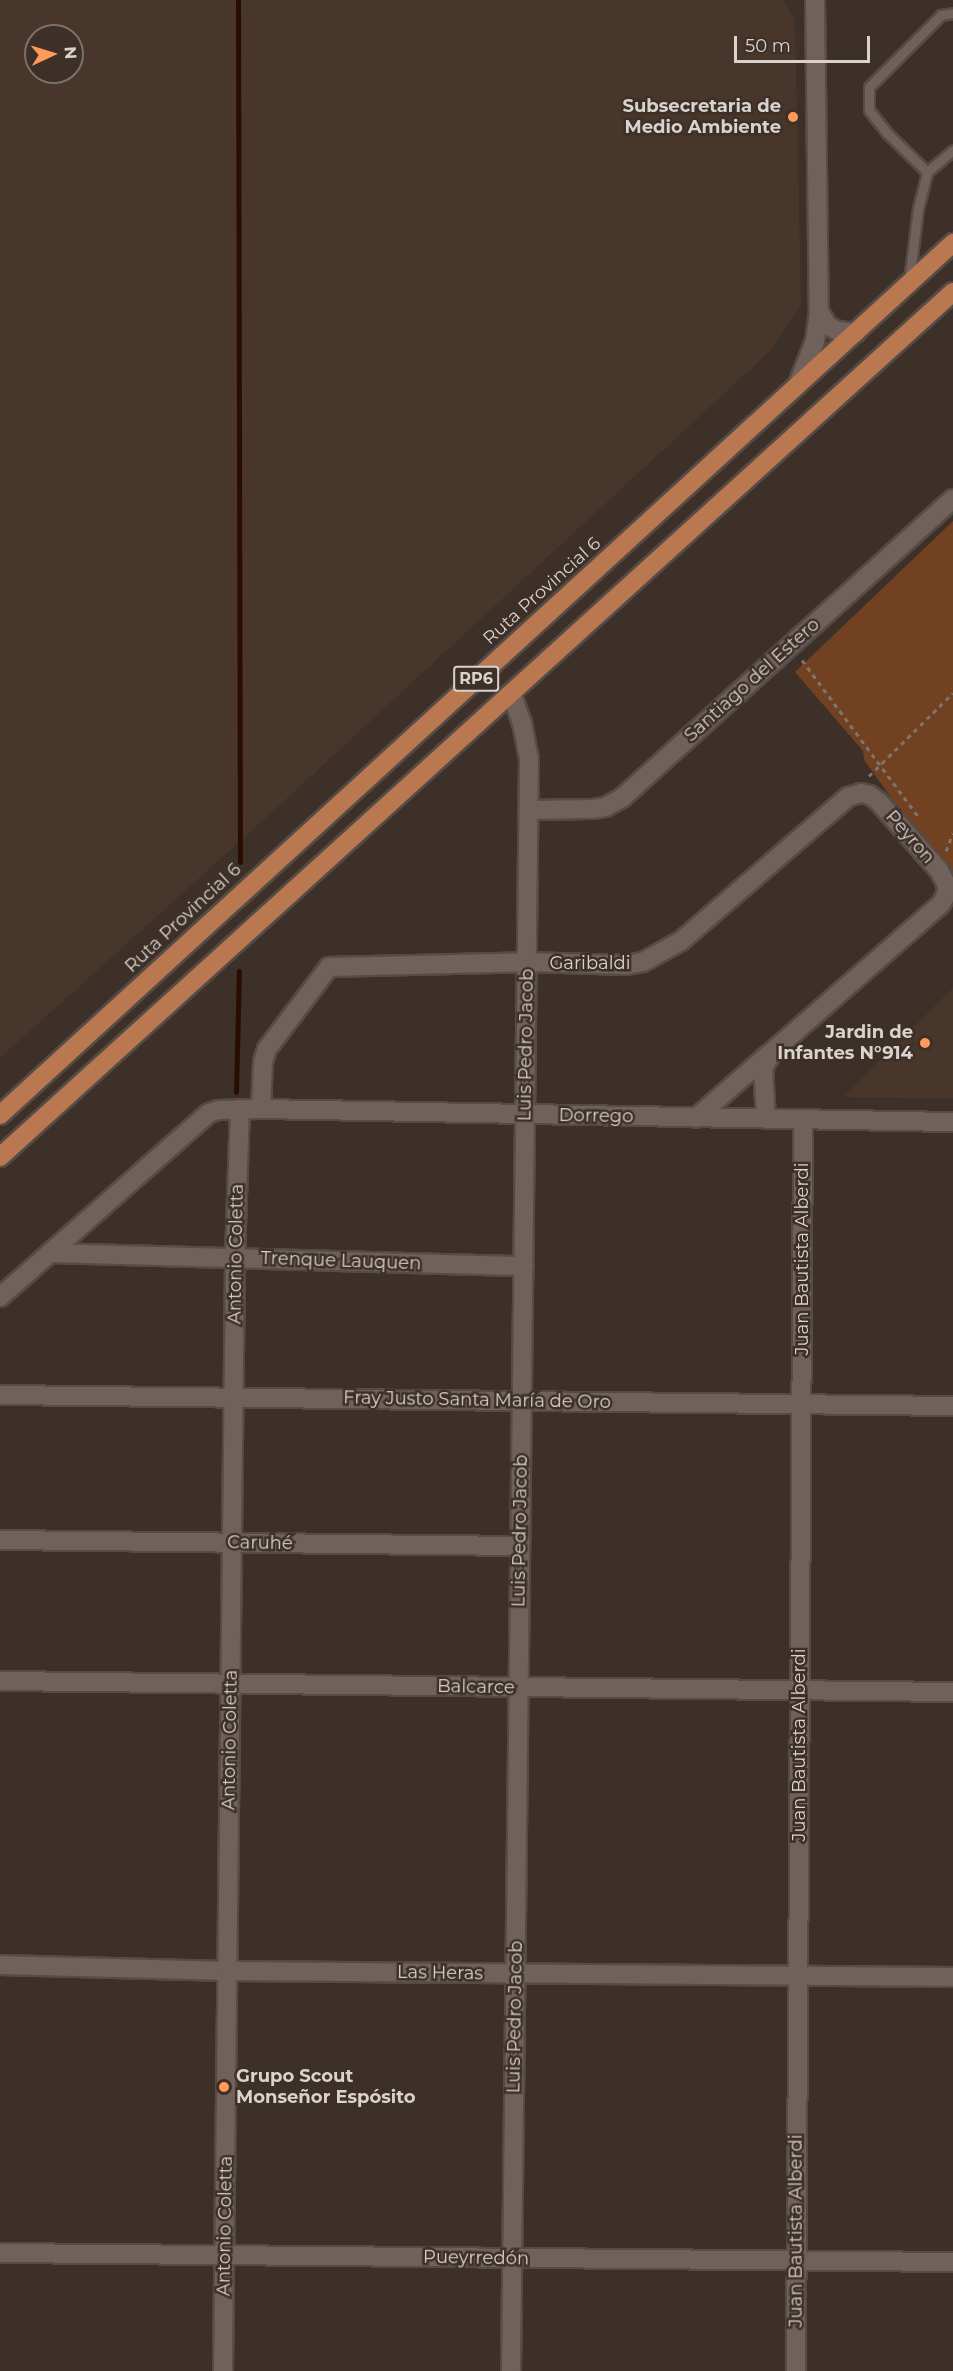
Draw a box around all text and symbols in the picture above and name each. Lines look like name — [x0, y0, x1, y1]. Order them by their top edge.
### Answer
north arrow — [24, 24, 84, 84]
scale bar — [737, 24, 874, 62]
text: 50 m — [745, 35, 791, 57]
text: N — [61, 46, 80, 60]
place label: Subsecretaria de Medio Ambiente — [622, 96, 781, 138]
marker: Subsecretaria de Medio Ambiente — [786, 110, 800, 124]
street label: Ruta Provincial 6 — [479, 533, 605, 649]
street label: Santiago del Estero — [680, 614, 824, 746]
road number: RP6 — [452, 666, 500, 692]
street label: Peyron — [881, 806, 939, 868]
street label: Ruta Provincial 6 — [121, 859, 245, 977]
street label: Garibaldi — [549, 952, 631, 974]
street label: Luis Pedro Jacob — [514, 968, 538, 1122]
place label: Jardin de Infantes N°914 — [777, 1022, 913, 1064]
marker: Jardin de Infantes N°914 — [918, 1036, 932, 1050]
street label: Dorrego — [558, 1105, 634, 1127]
street label: Juan Bautista Alberdi — [791, 1163, 813, 1355]
street label: Antonio Coletta — [224, 1184, 248, 1324]
street label: Trenque Lauquen — [260, 1247, 422, 1275]
street label: Fray Justo Santa María de Oro — [343, 1387, 611, 1413]
street label: Luis Pedro Jacob — [508, 1454, 532, 1608]
street label: Caruhé — [227, 1532, 293, 1554]
street label: Juan Bautista Alberdi — [788, 1649, 810, 1841]
street label: Antonio Coletta — [218, 1670, 242, 1810]
street label: Balcarce — [437, 1676, 515, 1698]
street label: Luis Pedro Jacob — [503, 1940, 527, 2094]
street label: Las Heras — [397, 1961, 483, 1985]
place label: Grupo Scout Monseñor Espósito — [236, 2066, 416, 2108]
marker: Grupo Scout Monseñor Espósito — [217, 2080, 231, 2094]
street label: Juan Bautista Alberdi — [785, 2135, 807, 2327]
street label: Antonio Coletta — [213, 2156, 237, 2296]
street label: Pueyrredón — [423, 2246, 529, 2270]

